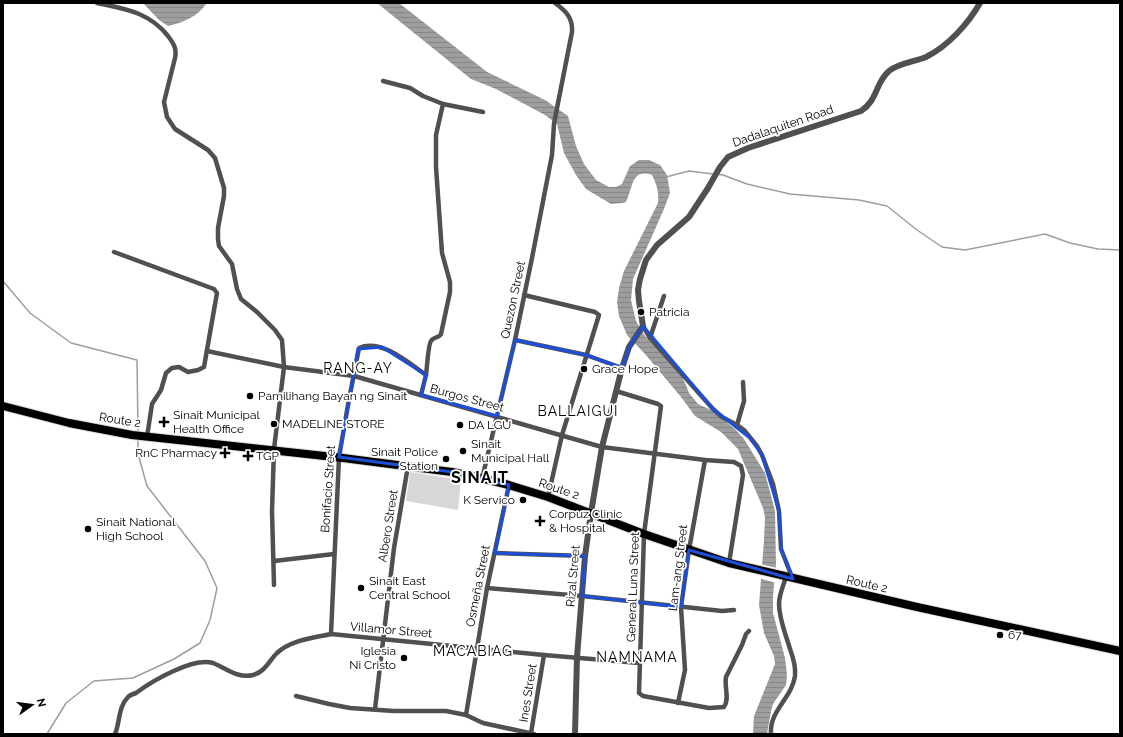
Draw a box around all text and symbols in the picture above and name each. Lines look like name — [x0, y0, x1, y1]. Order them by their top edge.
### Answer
street label: Dadalaquiten Road — [731, 102, 835, 150]
street label: Quezon Street — [498, 260, 528, 340]
place label: Patricia — [649, 305, 689, 319]
marker: Patricia — [636, 307, 646, 317]
district label: RANG-AY — [323, 360, 393, 376]
place label: Grace Hope — [592, 362, 658, 376]
marker: Grace Hope — [579, 364, 589, 374]
street label: Burgos Street — [429, 381, 505, 415]
place label: Pamilihang Bayan ng Sinait — [258, 389, 407, 403]
marker: Pamilihang Bayan ng Sinait — [245, 391, 255, 401]
district label: BALLAIGUI — [538, 403, 618, 419]
place label: Sinait Municipal Health Office — [173, 408, 261, 436]
street label: Route 2 — [98, 410, 142, 430]
marker: Sinait Municipal Health Office — [158, 416, 170, 428]
place label: MADELINE STORE — [282, 417, 385, 431]
place label: DA LGU — [468, 418, 511, 432]
marker: MADELINE STORE — [269, 419, 279, 429]
marker: DA LGU — [455, 420, 465, 430]
place label: Sinait Municipal Hall — [471, 437, 550, 465]
street label: Bonifacio Street — [318, 445, 338, 533]
place label: Sinait Police Station — [371, 445, 438, 473]
place label: RnC Pharmacy — [135, 446, 217, 460]
marker: Sinait Municipal Hall — [458, 446, 468, 456]
marker: RnC Pharmacy — [220, 448, 230, 458]
place label: TGP — [256, 449, 280, 463]
marker: TGP — [243, 451, 253, 461]
marker: Sinait Police Station — [441, 454, 451, 464]
district label: SINAIT — [451, 468, 509, 487]
street label: Route 2 — [537, 476, 581, 502]
street label: Albero Street — [375, 489, 401, 563]
place label: K Servico — [463, 493, 515, 507]
marker: K Servico — [518, 495, 528, 505]
place label: Corpuz Clinic & Hospital — [549, 507, 623, 535]
place label: Sinait National High School — [96, 515, 176, 543]
marker: Corpuz Clinic & Hospital — [534, 515, 546, 527]
marker: Sinait National High School — [83, 524, 93, 534]
street label: Lam-ang Street — [666, 524, 690, 612]
street label: General Luna Street — [624, 532, 642, 642]
street label: Osmeña Street — [463, 544, 493, 628]
street label: Rizal Street — [563, 544, 583, 608]
street label: Route 2 — [845, 572, 889, 596]
place label: Sinait East Central School — [369, 574, 451, 602]
marker: Sinait East Central School — [356, 583, 366, 593]
street label: Villamor Street — [349, 619, 433, 641]
place label: 67 — [1008, 628, 1022, 642]
marker: 67 — [995, 630, 1005, 640]
district label: MACABIAG — [433, 643, 513, 659]
place label: Iglesia Ni Cristo — [349, 644, 396, 672]
district label: NAMNAMA — [596, 649, 678, 665]
marker: Iglesia Ni Cristo — [399, 653, 409, 663]
street label: Ines Street — [516, 663, 540, 723]
north arrow — [12, 685, 52, 725]
text: N — [34, 697, 49, 708]

